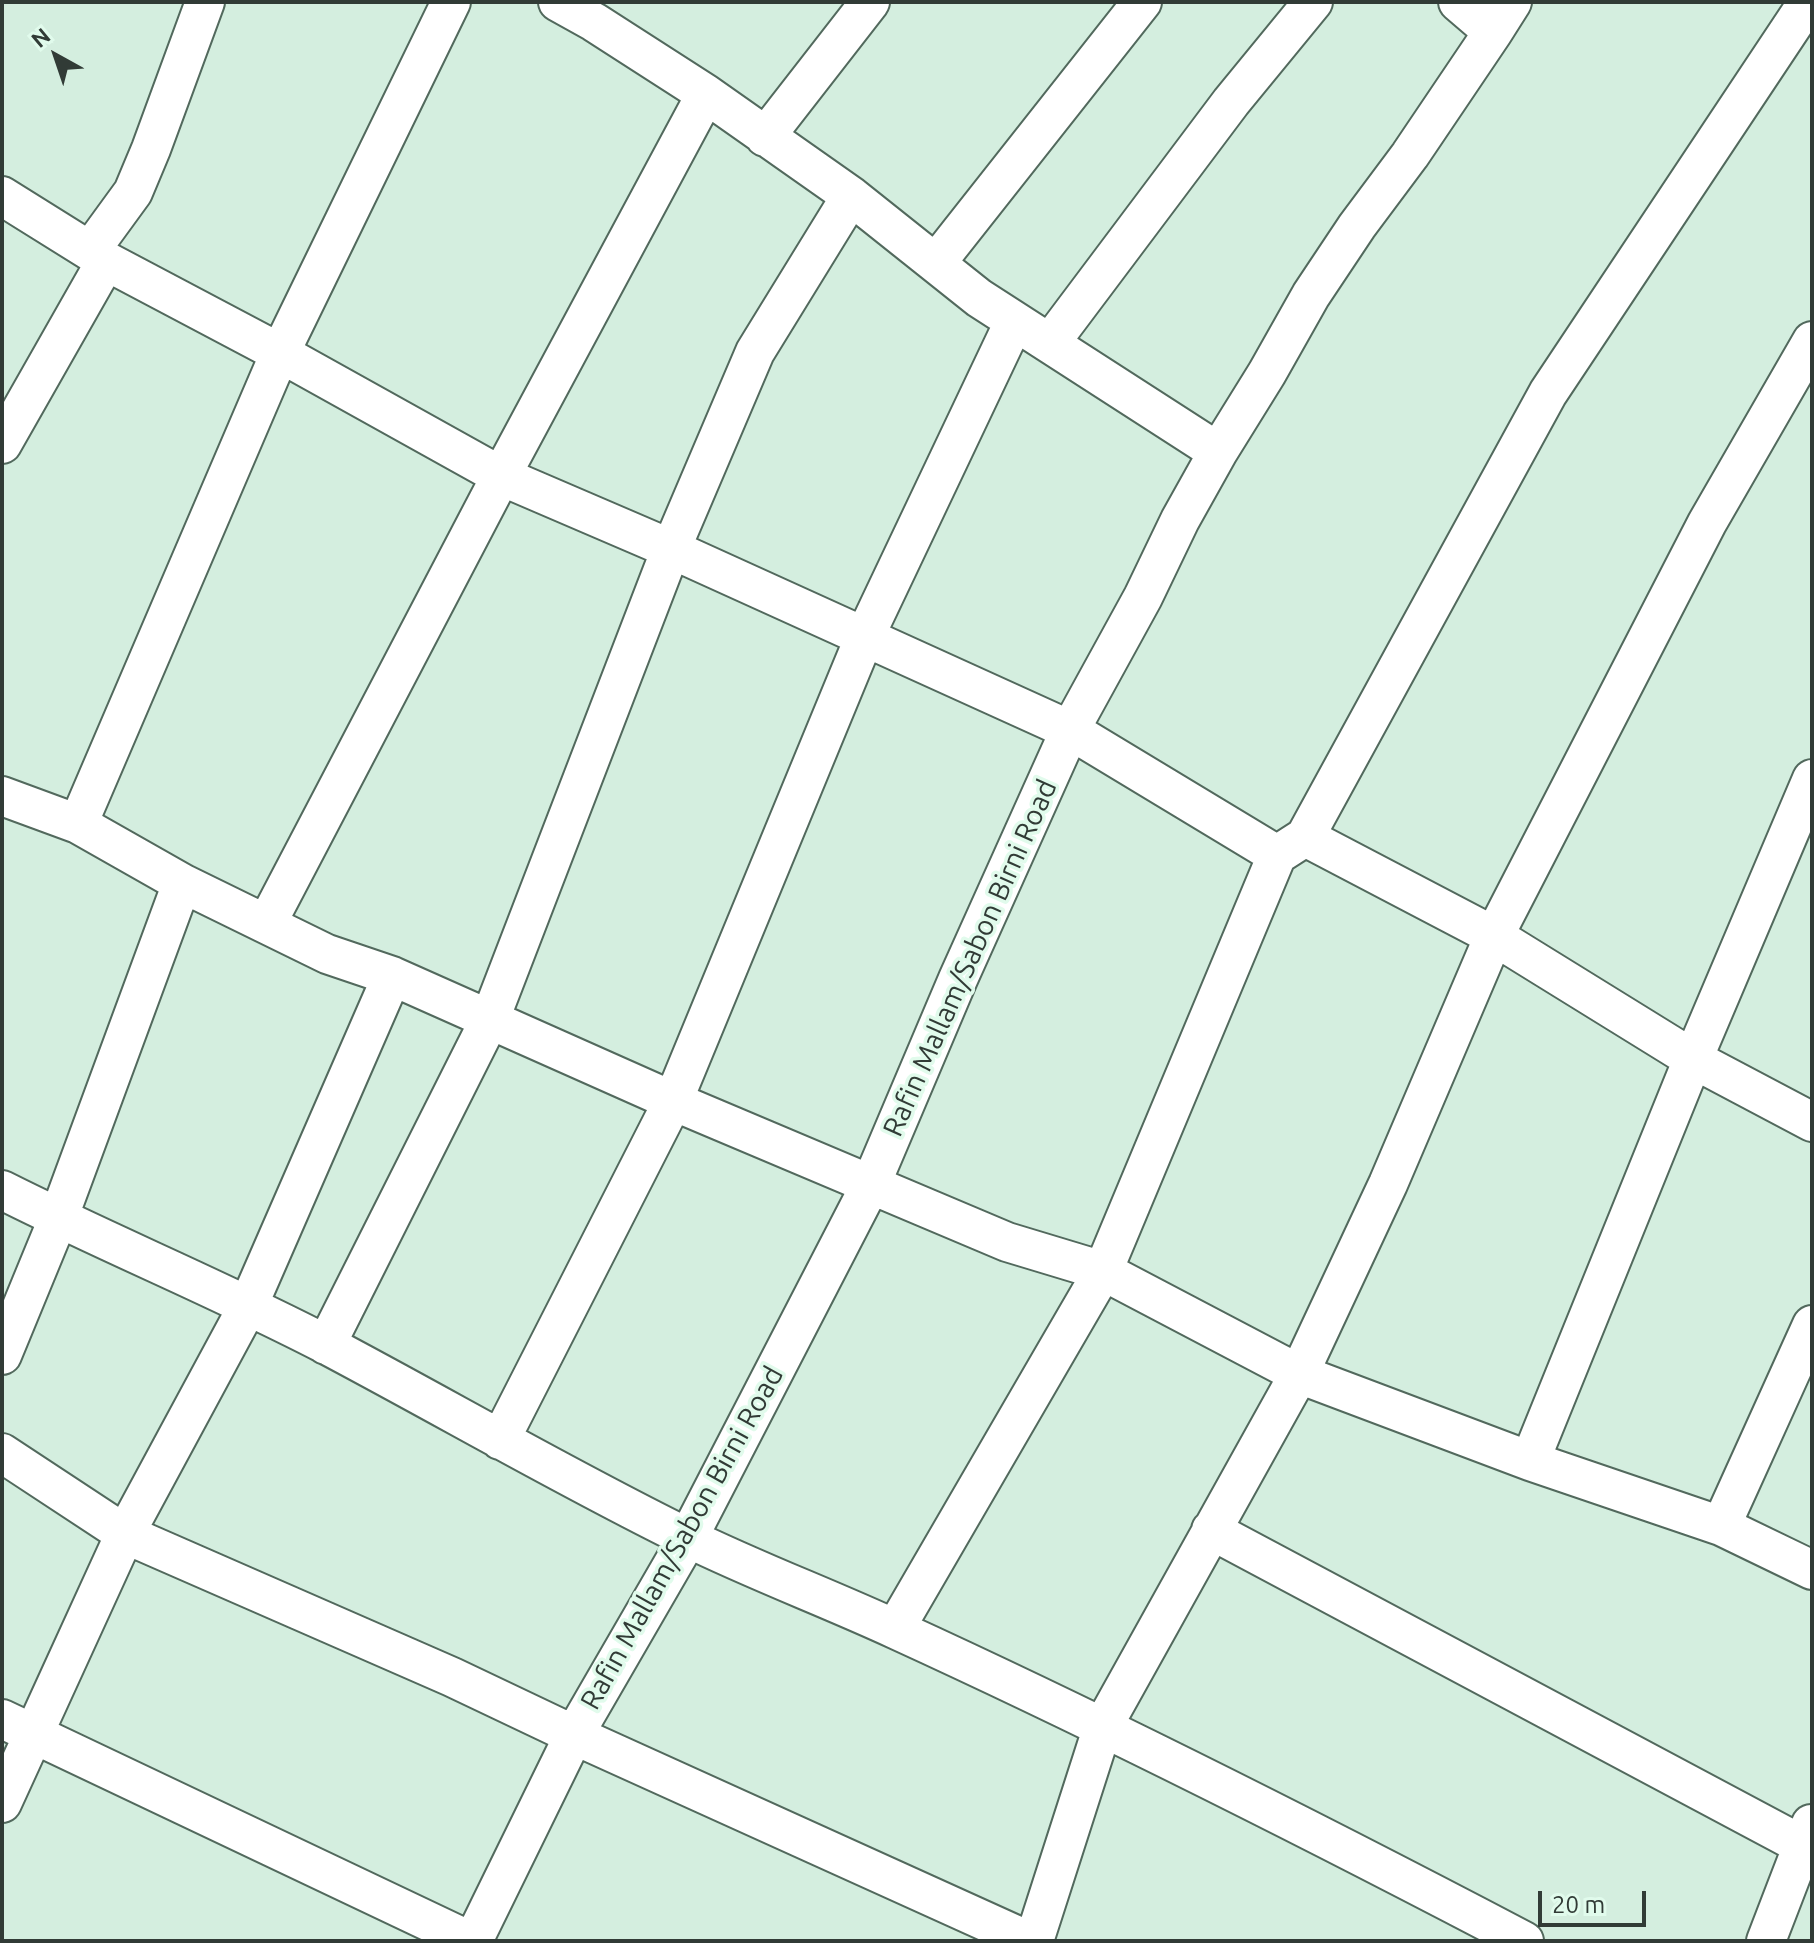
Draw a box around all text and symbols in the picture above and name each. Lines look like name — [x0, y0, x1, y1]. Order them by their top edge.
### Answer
north arrow — [16, 16, 96, 96]
text: N — [26, 22, 55, 52]
street label: Rafin Mallam/Sabon Birni Road — [876, 774, 1064, 1142]
street label: Rafin Mallam/Sabon Birni Road — [573, 1361, 791, 1715]
scale bar — [1542, 1875, 1650, 1925]
text: 20 m — [1552, 1891, 1605, 1918]

